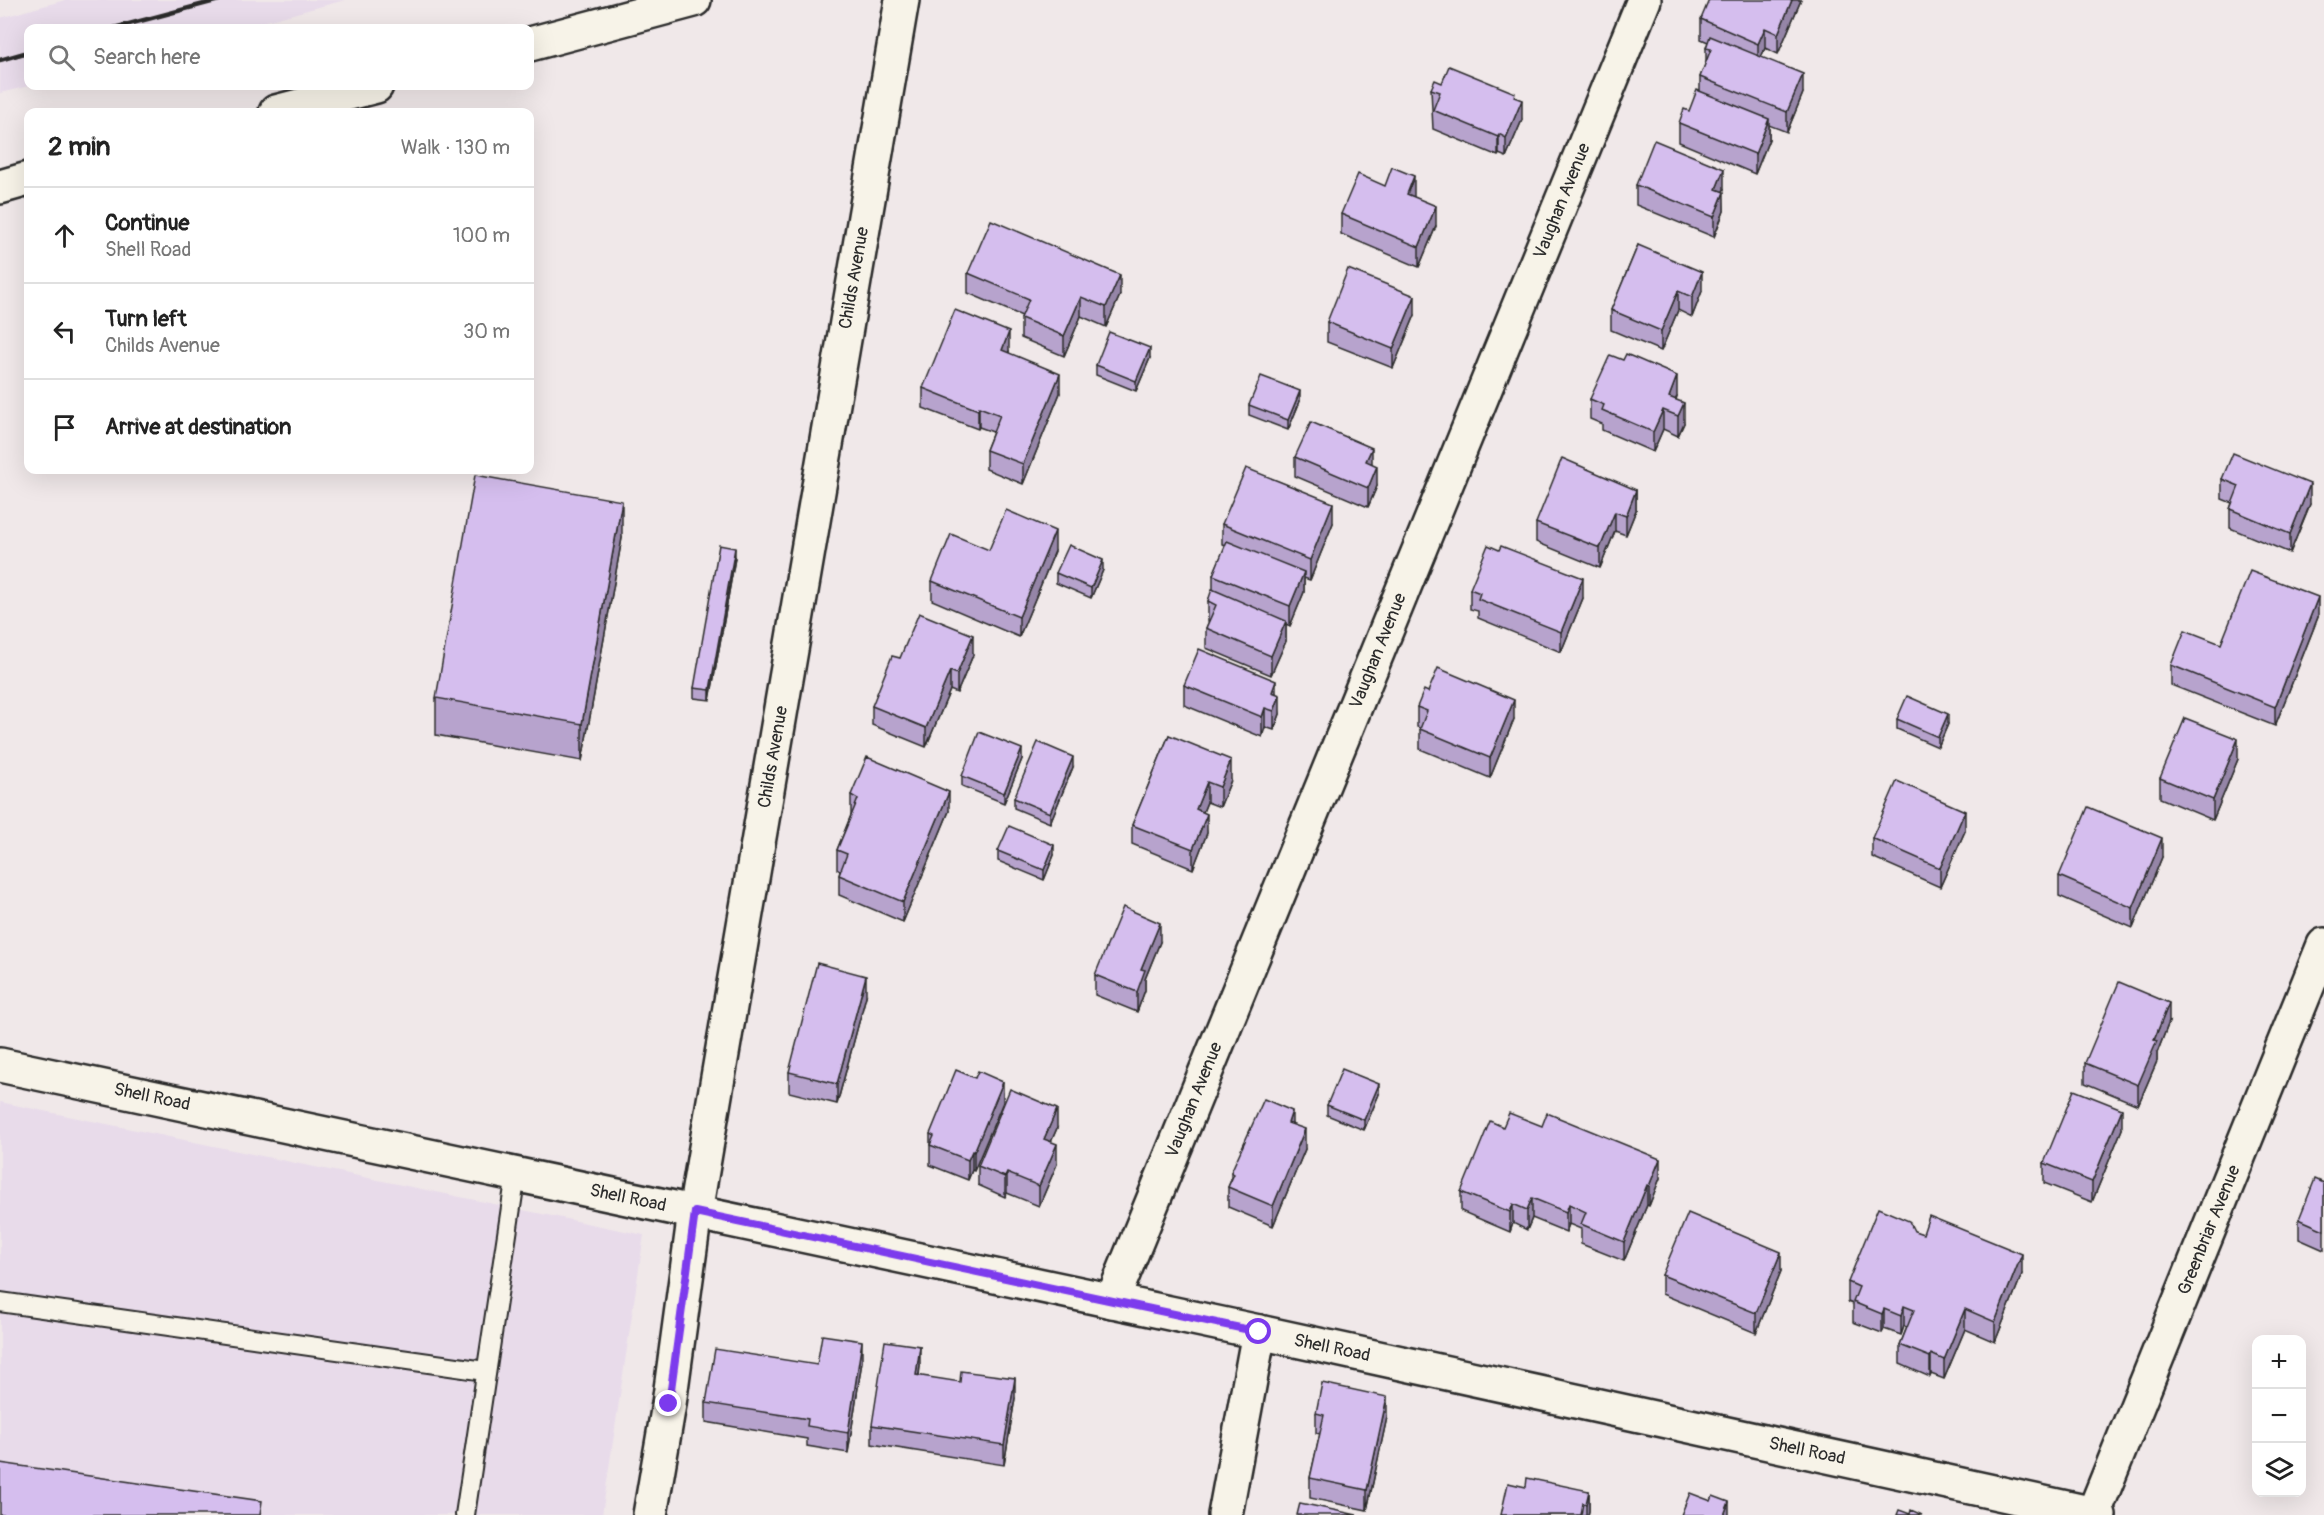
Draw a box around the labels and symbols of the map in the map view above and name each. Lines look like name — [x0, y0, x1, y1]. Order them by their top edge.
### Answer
street label: Vaughan Avenue — [1528, 140, 1596, 262]
street label: Childs Avenue — [834, 225, 874, 331]
street label: Vaughan Avenue — [1344, 590, 1412, 712]
street label: Childs Avenue — [753, 704, 793, 810]
street label: Vaughan Avenue — [1160, 1039, 1228, 1161]
street label: Shell Road — [112, 1078, 192, 1116]
street label: Greenbriar Avenue — [2172, 1162, 2246, 1298]
street label: Shell Road — [588, 1179, 668, 1217]
route start — [1245, 1318, 1271, 1344]
street label: Shell Road — [1292, 1329, 1372, 1367]
route end — [655, 1390, 681, 1416]
street label: Shell Road — [1767, 1432, 1847, 1470]

